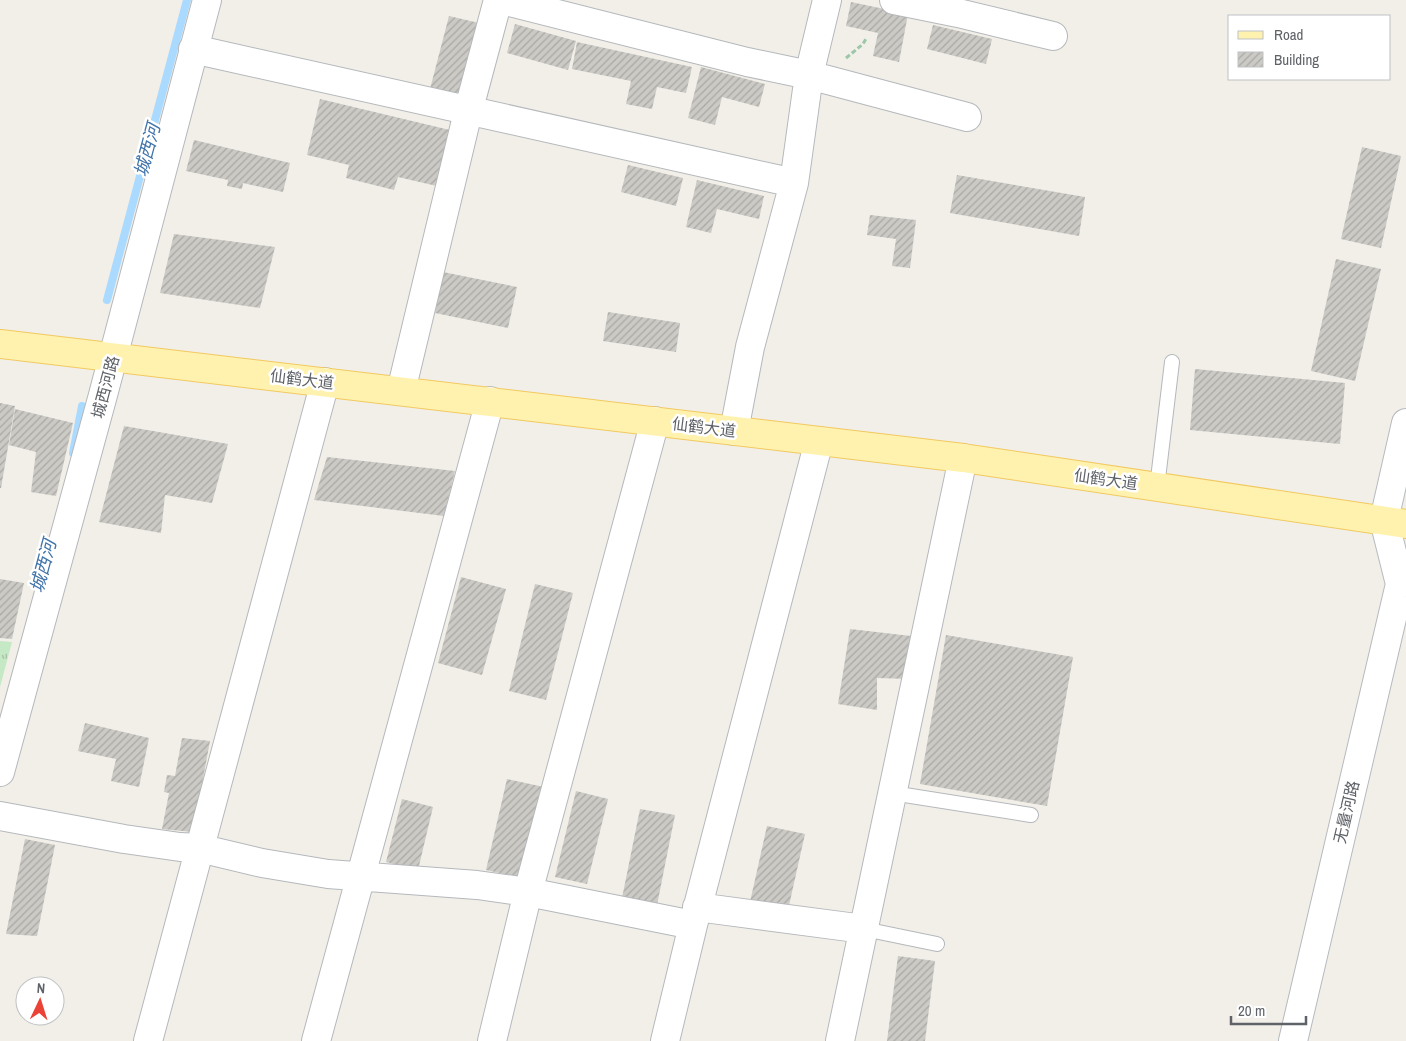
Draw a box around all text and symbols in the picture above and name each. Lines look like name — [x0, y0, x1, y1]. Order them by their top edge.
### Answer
legend — [1228, 15, 1391, 80]
text: Road — [1274, 24, 1303, 45]
text: Building — [1274, 49, 1319, 70]
water label: 城西河 — [128, 118, 167, 179]
street label: 城西河路 — [86, 353, 124, 421]
street label: 仙鹤大道 — [269, 364, 335, 394]
street label: 仙鹤大道 — [671, 412, 737, 442]
street label: 仙鹤大道 — [1073, 464, 1139, 494]
water label: 城西河 — [24, 534, 63, 595]
street label: 无量河路 — [1328, 778, 1364, 846]
north arrow — [15, 976, 65, 1026]
text: N — [36, 979, 46, 997]
scale bar — [1231, 994, 1306, 1026]
text: 20 m — [1238, 1000, 1265, 1021]

